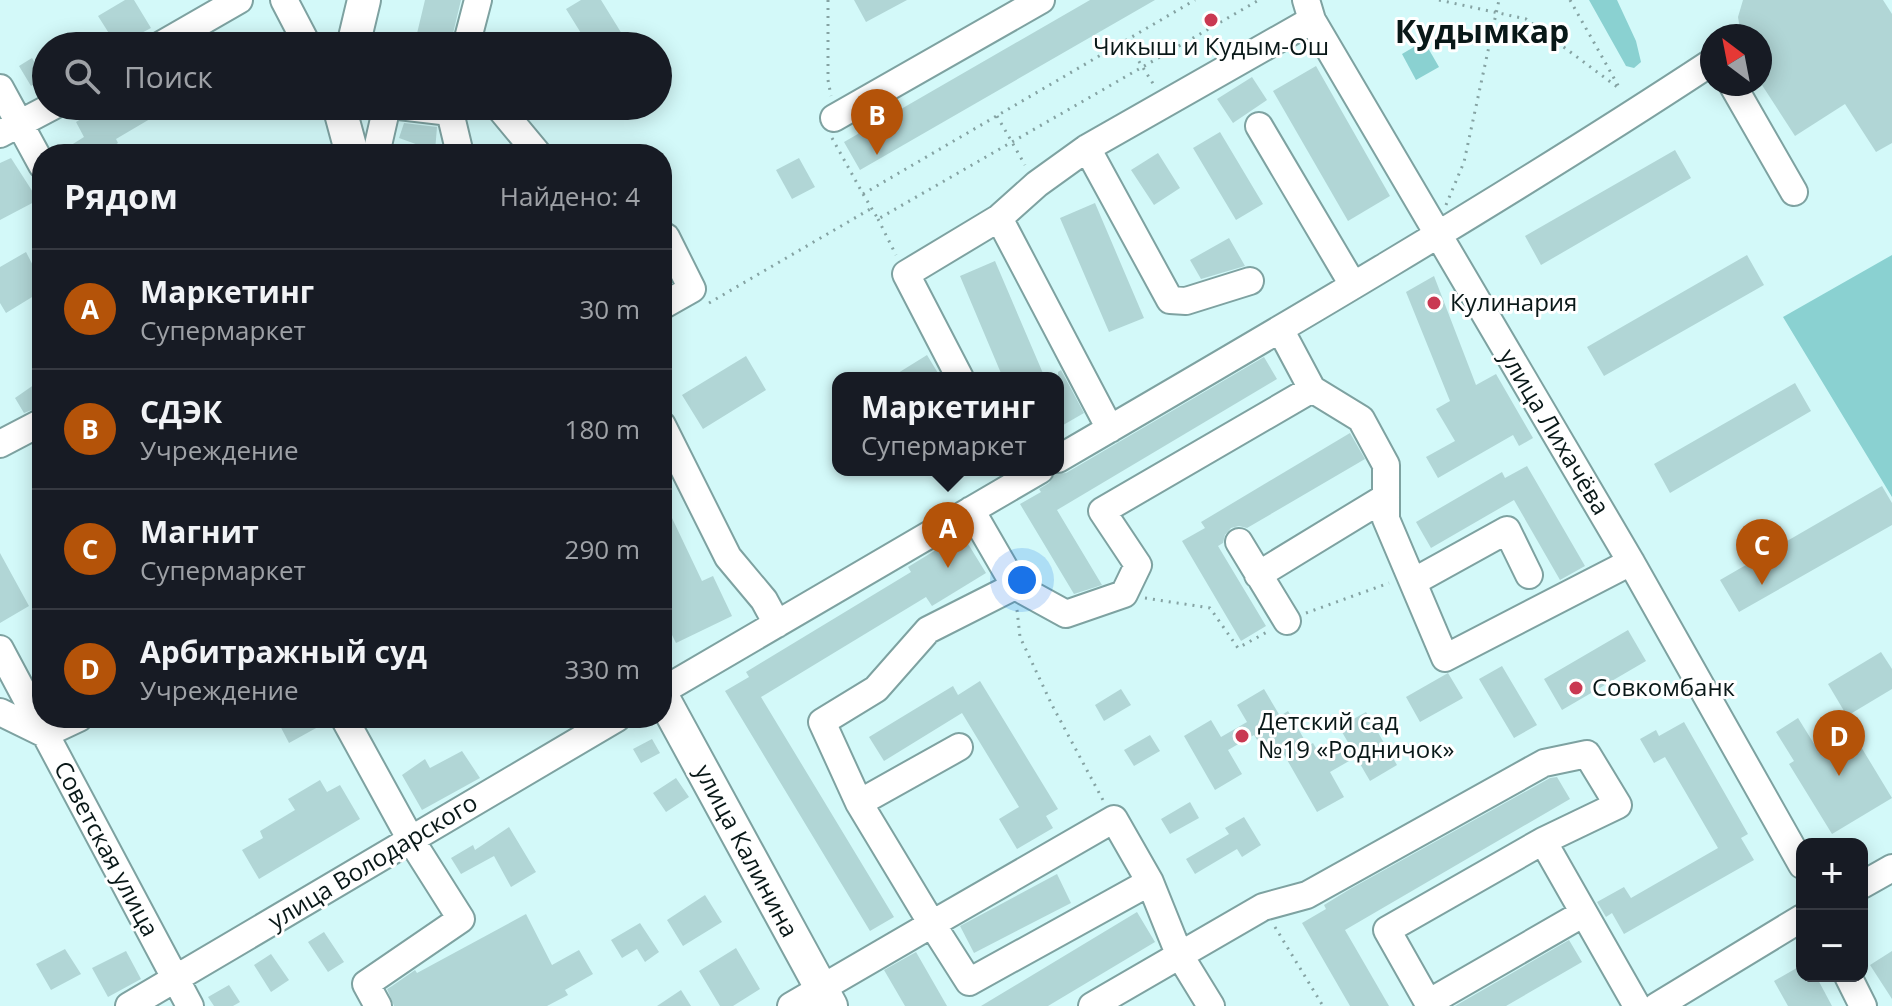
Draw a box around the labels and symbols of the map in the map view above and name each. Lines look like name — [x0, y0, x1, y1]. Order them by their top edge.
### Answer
district label: Кудымкар — [1395, 9, 1569, 52]
marker: Чикыш и Кудым-Ош — [1202, 11, 1220, 29]
north arrow — [1700, 24, 1772, 96]
place label: Чикыш и Кудым-Ош — [1093, 29, 1329, 62]
pin: B — [851, 89, 903, 155]
place label: Кулинария — [1450, 285, 1577, 318]
marker: Кулинария — [1425, 294, 1443, 312]
street label: улица Лихачёва — [1493, 342, 1618, 521]
pin: A — [922, 502, 974, 568]
pin: C — [1736, 519, 1788, 585]
your location — [1002, 560, 1042, 600]
place label: Совкомбанк — [1592, 670, 1736, 703]
marker: Совкомбанк — [1567, 679, 1585, 697]
place label: Детский сад №19 «Родничок» — [1258, 704, 1454, 765]
pin: D — [1813, 710, 1865, 776]
marker: Детский сад №19 «Родничок» — [1233, 727, 1251, 745]
street label: Советская улица — [47, 755, 167, 942]
street label: улица Калинина — [688, 758, 807, 943]
street label: улица Володарского — [261, 785, 483, 936]

